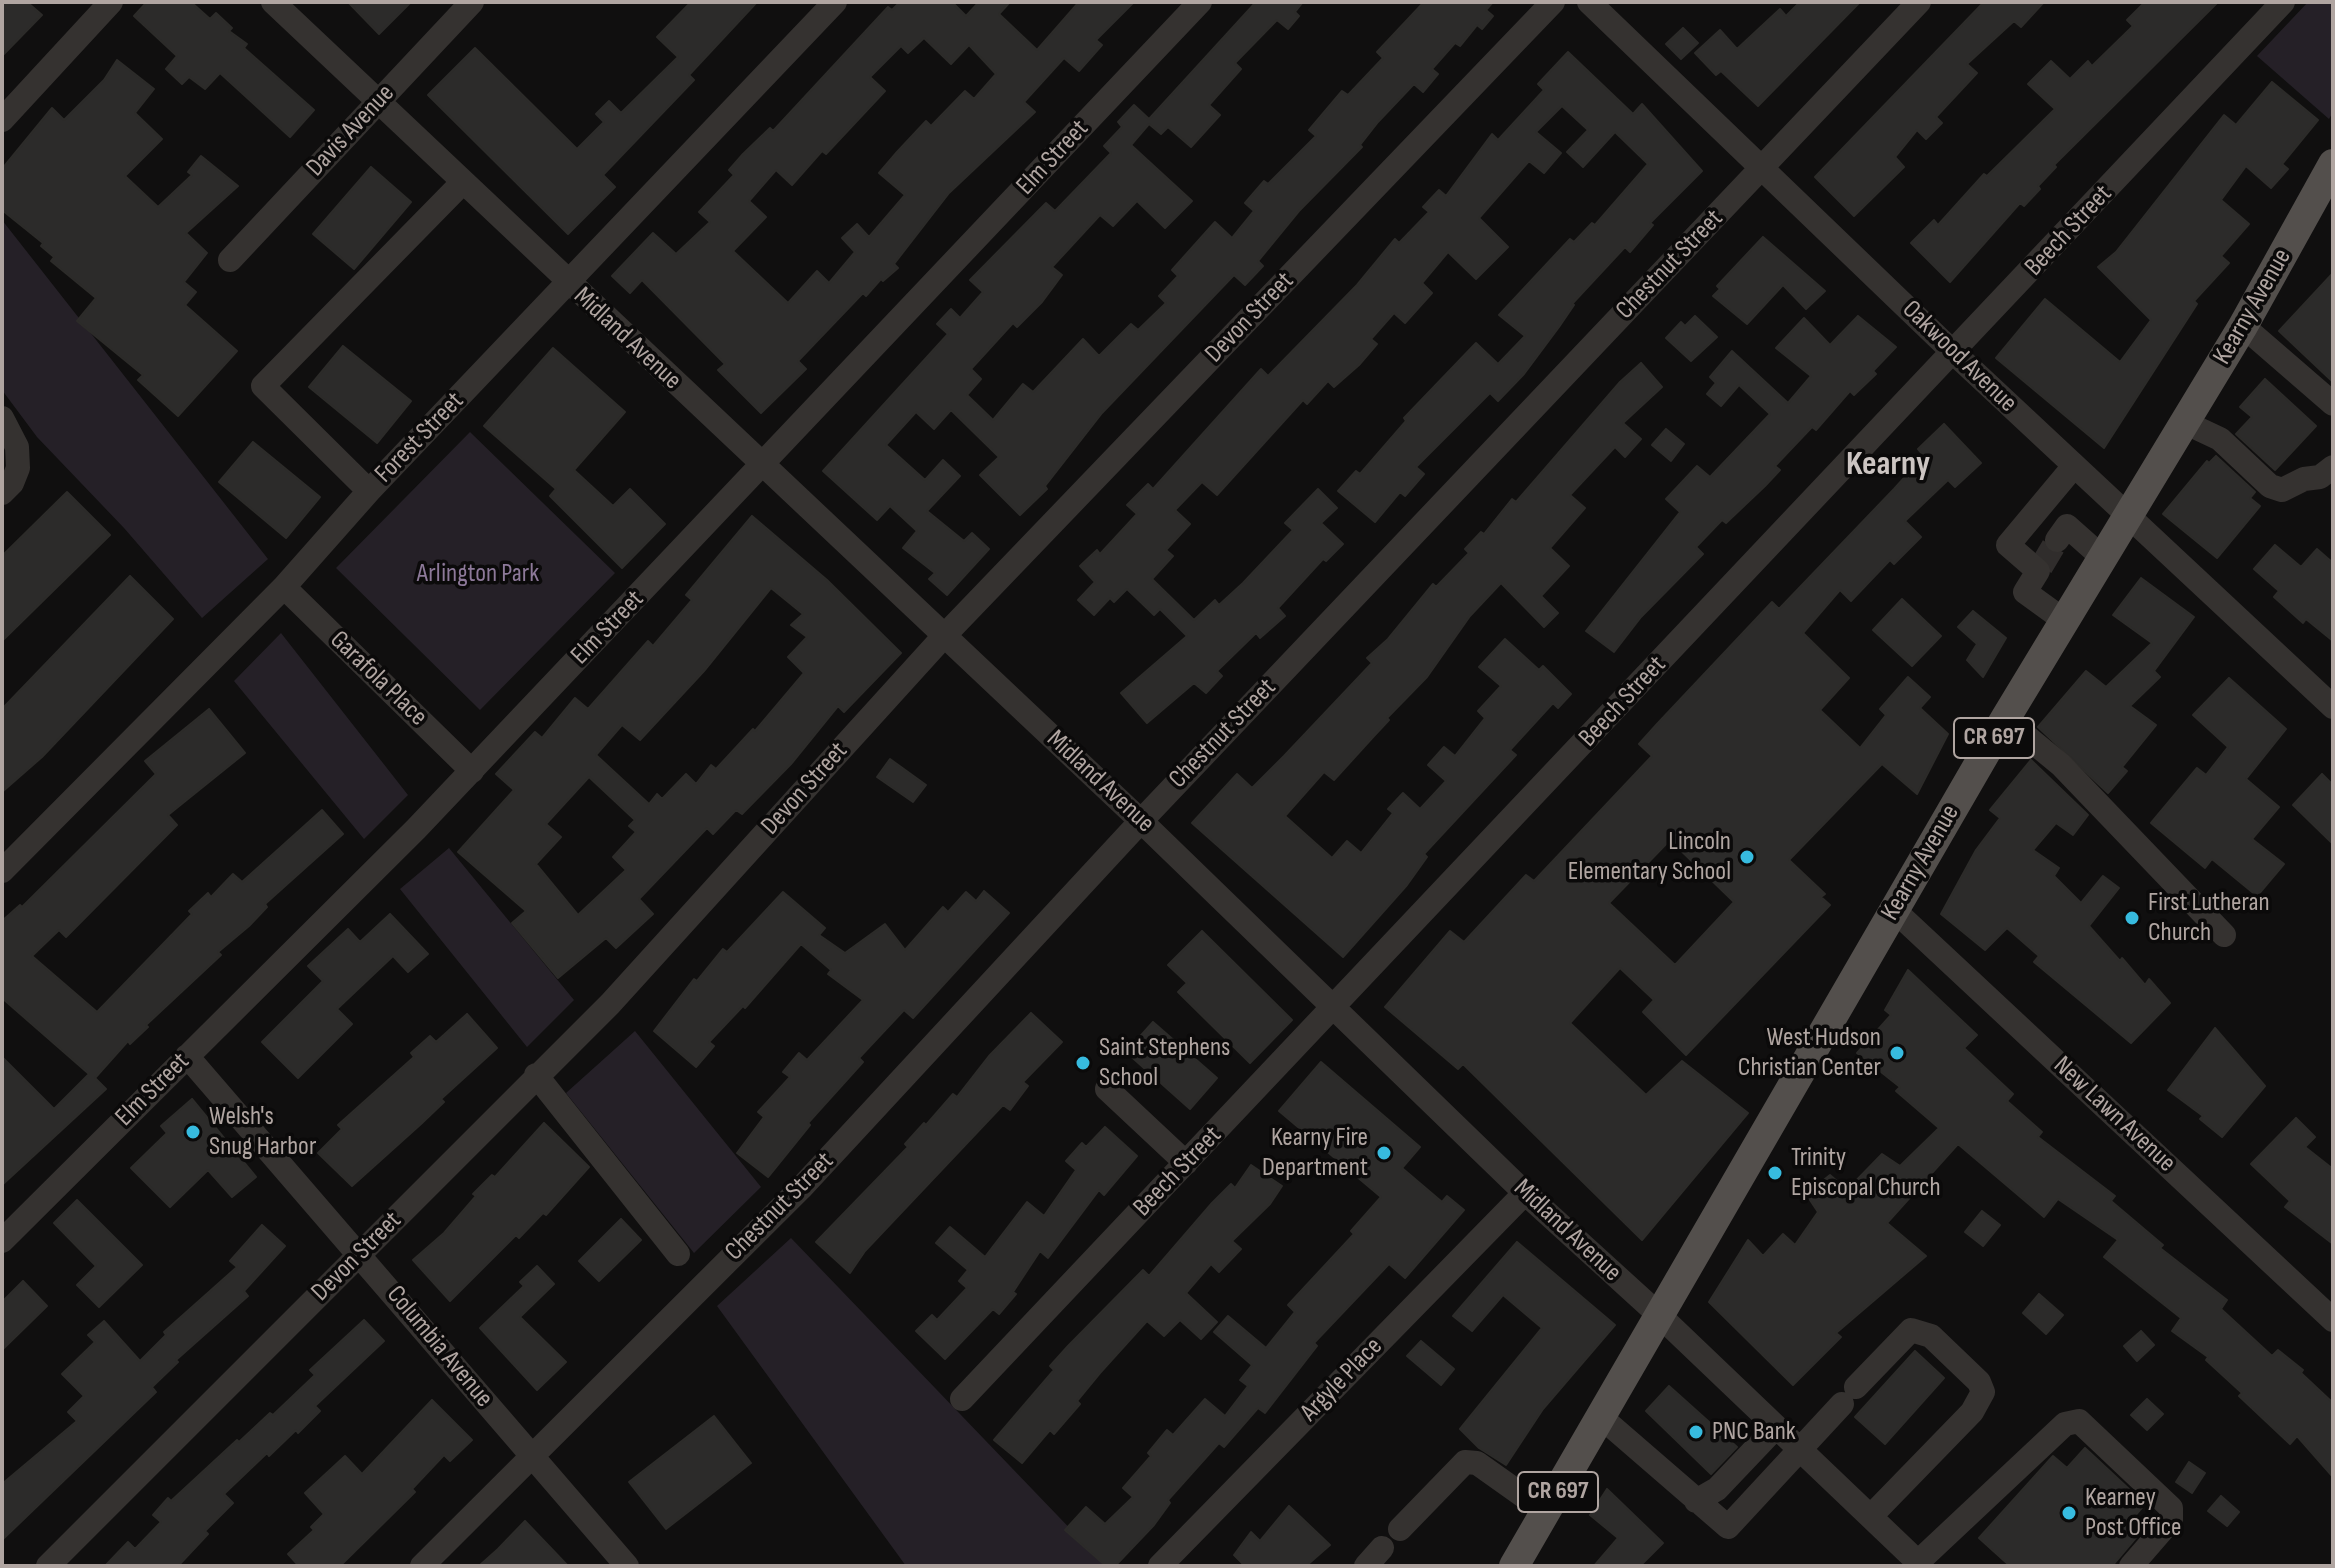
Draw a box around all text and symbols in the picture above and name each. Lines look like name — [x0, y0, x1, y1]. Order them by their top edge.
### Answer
street label: Davis Avenue — [301, 79, 401, 183]
street label: Elm Street — [1010, 114, 1096, 202]
street label: Beech Street — [2019, 179, 2119, 283]
street label: Chestnut Street — [1610, 204, 1730, 326]
street label: Kearny Avenue — [2207, 244, 2299, 370]
street label: Devon Street — [1199, 266, 1301, 370]
street label: Midland Avenue — [567, 281, 687, 397]
street label: Oakwood Avenue — [1895, 295, 2023, 419]
street label: Forest Street — [369, 386, 471, 490]
district label: Kearny — [1846, 445, 1930, 485]
park label: Arlington Park — [417, 558, 539, 590]
street label: Elm Street — [565, 584, 651, 672]
street label: Garafola Place — [323, 625, 433, 733]
street label: Beech Street — [1573, 650, 1673, 754]
street label: Chestnut Street — [1163, 673, 1283, 795]
road number: CR 697 — [1954, 718, 2034, 758]
street label: Midland Avenue — [1040, 724, 1160, 840]
street label: Devon Street — [755, 736, 855, 842]
street label: Kearny Avenue — [1875, 800, 1967, 926]
place label: Lincoln Elementary School — [1568, 826, 1731, 888]
marker: Lincoln Elementary School — [1738, 848, 1756, 866]
place label: First Lutheran Church — [2148, 887, 2270, 948]
marker: First Lutheran Church — [2123, 909, 2141, 927]
place label: West Hudson Christian Center — [1738, 1022, 1881, 1084]
place label: Saint Stephens School — [1099, 1032, 1230, 1094]
marker: West Hudson Christian Center — [1888, 1044, 1906, 1062]
street label: Elm Street — [110, 1047, 196, 1133]
street label: New Lawn Avenue — [2047, 1051, 2181, 1179]
marker: Saint Stephens School — [1074, 1054, 1092, 1072]
place label: Welsh's Snug Harbor — [209, 1101, 316, 1162]
street label: Beech Street — [1128, 1121, 1228, 1223]
place label: Kearny Fire Department — [1262, 1122, 1368, 1184]
marker: Welsh's Snug Harbor — [184, 1123, 202, 1141]
place label: Trinity Episcopal Church — [1791, 1142, 1941, 1204]
marker: Kearny Fire Department — [1375, 1144, 1393, 1162]
street label: Chestnut Street — [719, 1146, 841, 1268]
marker: Trinity Episcopal Church — [1766, 1164, 1784, 1182]
street label: Midland Avenue — [1507, 1173, 1627, 1289]
street label: Devon Street — [306, 1206, 408, 1308]
street label: Columbia Avenue — [379, 1280, 499, 1414]
street label: Argyle Place — [1295, 1332, 1389, 1428]
place label: PNC Bank — [1712, 1416, 1796, 1448]
marker: PNC Bank — [1687, 1423, 1705, 1441]
road number: CR 697 — [1518, 1472, 1598, 1512]
place label: Kearney Post Office — [2085, 1482, 2181, 1544]
marker: Kearney Post Office — [2060, 1504, 2078, 1522]

